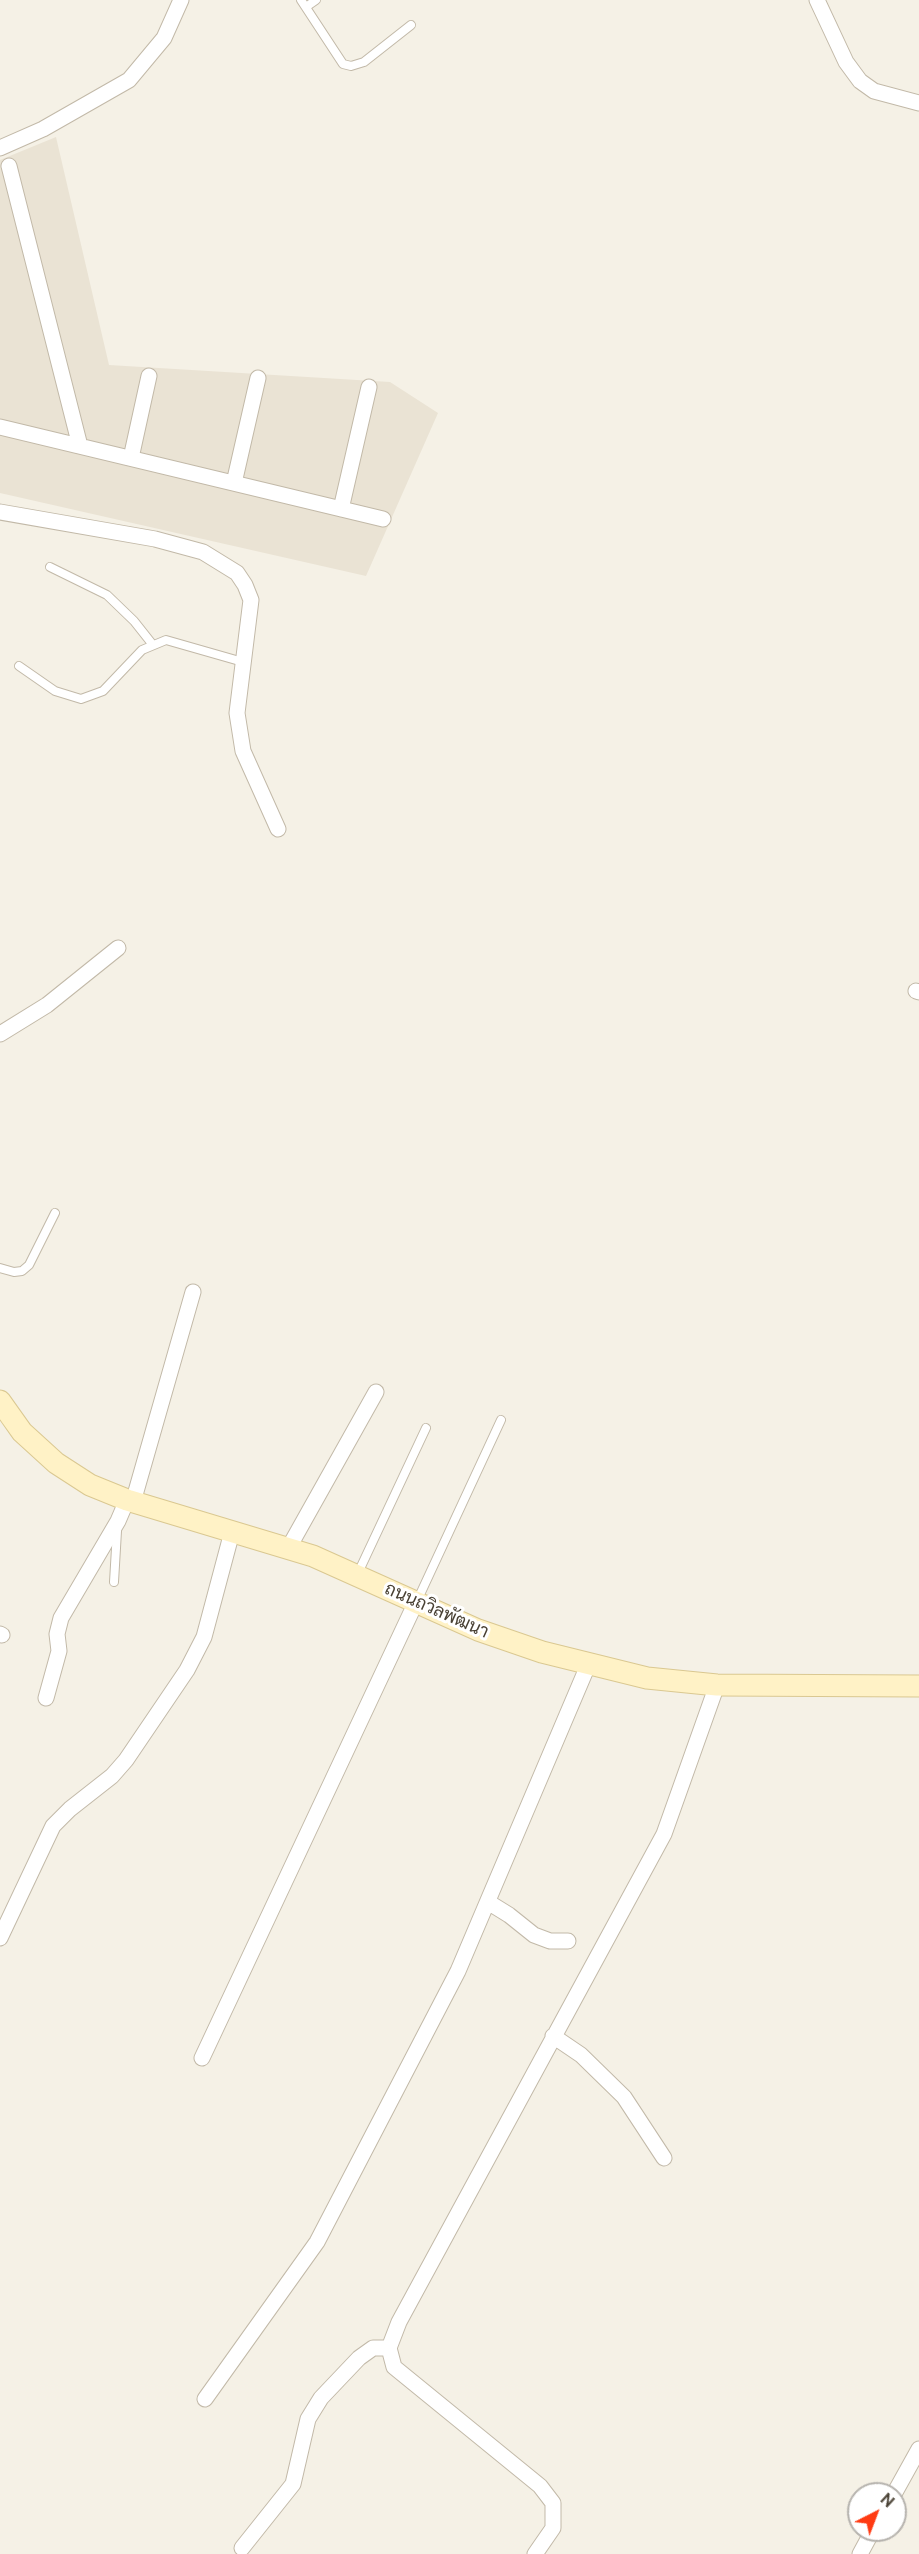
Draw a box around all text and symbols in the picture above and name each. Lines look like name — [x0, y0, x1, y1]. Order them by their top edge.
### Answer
street label: ถนนถวิลพัฒนา — [382, 1577, 492, 1643]
north arrow — [847, 2482, 907, 2542]
text: N — [877, 2489, 898, 2511]

